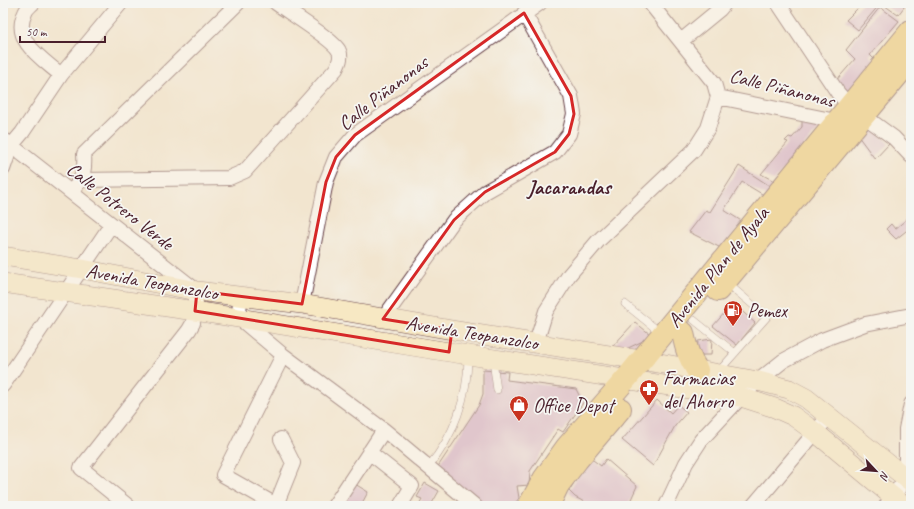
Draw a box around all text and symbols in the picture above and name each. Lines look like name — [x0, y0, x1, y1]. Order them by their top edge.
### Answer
scale bar — [20, 18, 105, 44]
text: 50 m — [26, 24, 48, 40]
street label: Calle Piñanonas — [333, 49, 435, 136]
street label: Calle Piñanonas — [727, 63, 839, 114]
street label: Calle Potrero Verde — [61, 156, 180, 257]
district label: Jacarandas — [525, 174, 613, 200]
street label: Avenida Plan de Ayala — [662, 201, 775, 333]
street label: Avenida Teopanzolco — [84, 258, 222, 306]
place label: Pemex — [747, 298, 789, 323]
fuel station icon: Pemex — [722, 299, 744, 327]
street label: Avenida Teopanzolco — [404, 310, 542, 356]
place label: Farmacias del Ahorro — [663, 366, 737, 414]
pharmacy icon: Farmacias del Ahorro — [638, 378, 660, 406]
place label: Office Depot — [533, 393, 617, 418]
shop icon: Office Depot — [508, 394, 530, 422]
north arrow — [856, 451, 896, 491]
text: N — [876, 469, 893, 483]

